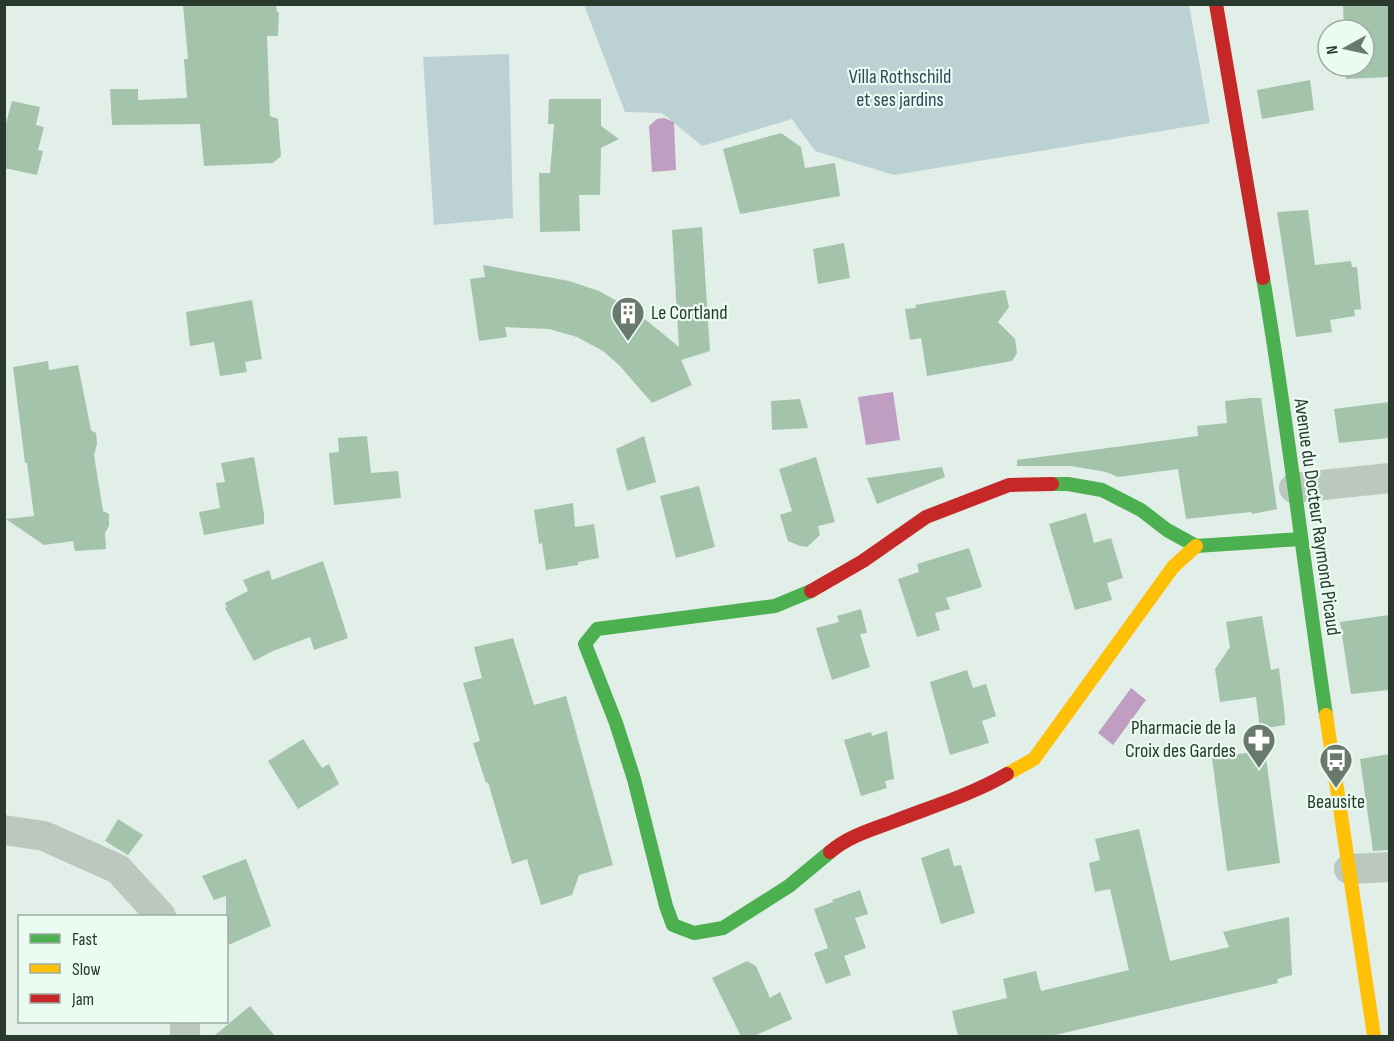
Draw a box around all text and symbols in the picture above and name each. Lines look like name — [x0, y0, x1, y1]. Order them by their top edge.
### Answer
north arrow — [1316, 18, 1376, 78]
text: N — [1323, 44, 1343, 55]
park label: Villa Rothschild et ses jardins — [849, 65, 951, 112]
building icon: Le Cortland — [610, 295, 646, 342]
place label: Le Cortland — [651, 301, 728, 325]
street label: Avenue du Docteur Raymond Picaud — [1288, 396, 1346, 637]
place label: Pharmacie de la Croix des Gardes — [1125, 716, 1236, 763]
pharmacy icon: Pharmacie de la Croix des Gardes — [1241, 722, 1277, 769]
bus stop icon: Beausite — [1318, 742, 1354, 789]
place label: Beausite — [1307, 790, 1365, 814]
legend — [18, 915, 228, 1023]
text: Fast — [72, 929, 98, 950]
text: Slow — [72, 959, 101, 980]
text: Jam — [71, 989, 94, 1010]

